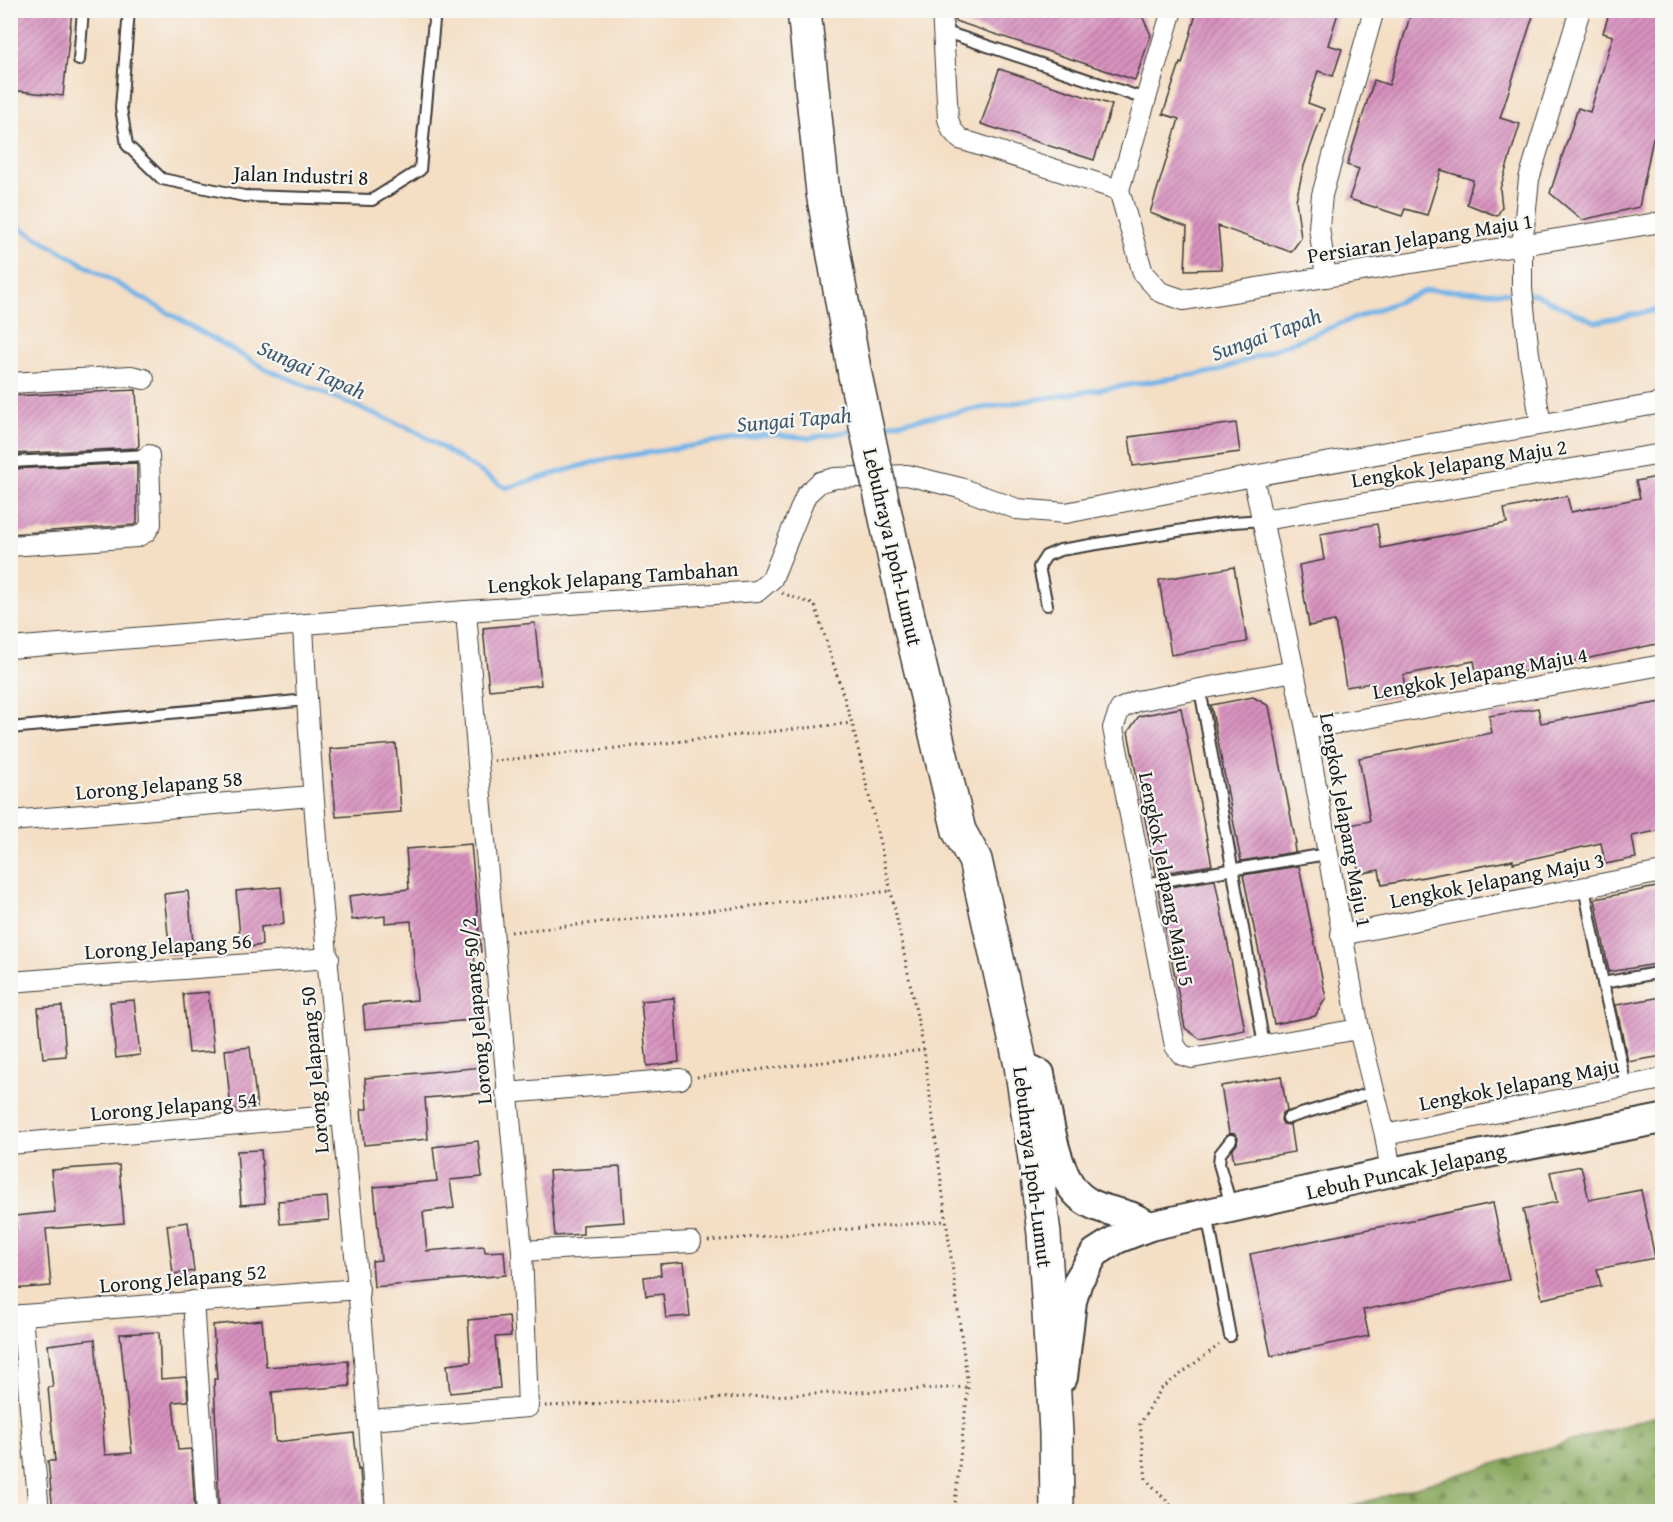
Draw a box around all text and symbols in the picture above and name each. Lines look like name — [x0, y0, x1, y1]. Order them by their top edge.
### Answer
street label: Jalan Industri 8 — [230, 157, 369, 193]
street label: Persiaran Jelapang Maju 1 — [1305, 205, 1535, 271]
water label: Sungai Tapah — [1206, 299, 1326, 369]
water label: Sungai Tapah — [253, 331, 371, 407]
water label: Sungai Tapah — [735, 398, 853, 440]
street label: Lengkok Jelapang Maju 2 — [1349, 431, 1569, 495]
street label: Lebuhraya Ipoh-Lumut — [855, 445, 931, 650]
street label: Lengkok Jelapang Tambahan — [487, 553, 740, 601]
street label: Lengkok Jelapang Maju 4 — [1370, 639, 1590, 707]
street label: Lengkok Jelapang Maju 1 — [1312, 710, 1380, 930]
street label: Lorong Jelapang 58 — [74, 762, 244, 808]
street label: Lengkok Jelapang Maju 5 — [1131, 769, 1203, 989]
street label: Lengkok Jelapang Maju 3 — [1387, 844, 1607, 916]
street label: Lorong Jelapang 50/2 — [452, 916, 500, 1106]
street label: Lorong Jelapang 56 — [83, 925, 253, 967]
street label: Lorong Jelapang 50 — [291, 985, 337, 1155]
street label: Lengkok Jelapang Maju — [1416, 1049, 1622, 1119]
street label: Lebuhraya Ipoh-Lumut — [1005, 1065, 1061, 1270]
street label: Lorong Jelapang 54 — [89, 1083, 259, 1129]
street label: Lebuh Puncak Jelapang — [1303, 1135, 1509, 1207]
street label: Lorong Jelapang 52 — [98, 1255, 268, 1301]

